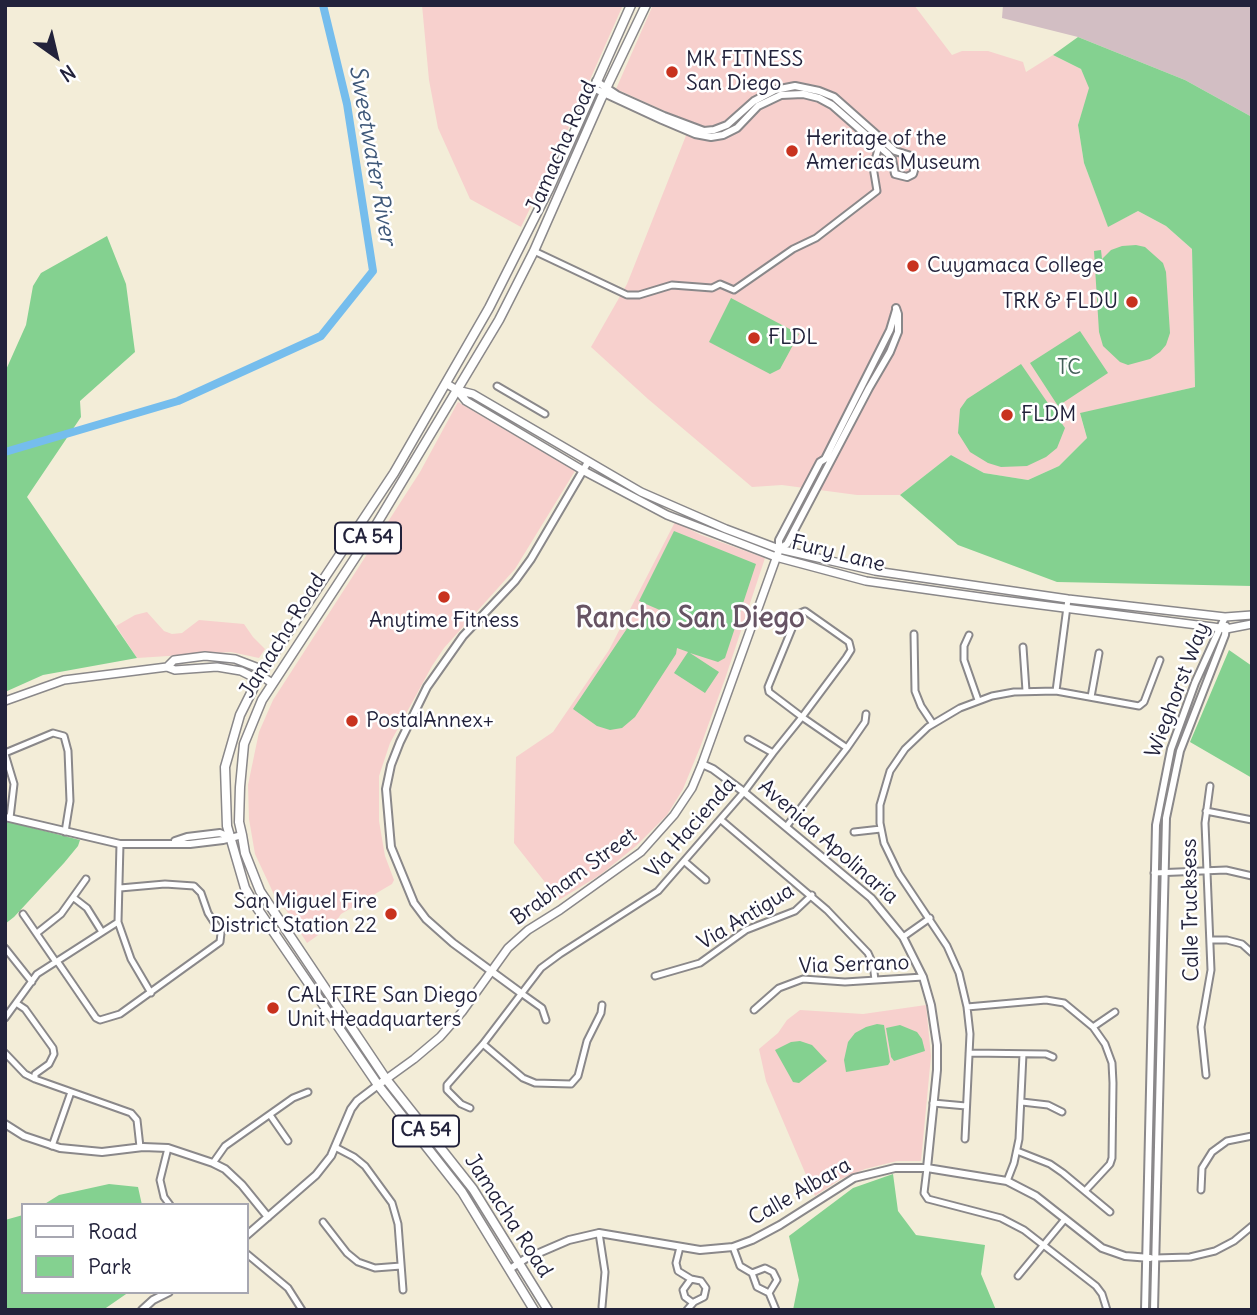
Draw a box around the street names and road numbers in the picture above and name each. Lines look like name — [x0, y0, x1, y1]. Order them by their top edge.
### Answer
street label: Jamacha Road — [522, 77, 602, 217]
road number: CA 54 — [335, 523, 401, 554]
street label: Fury Lane — [789, 530, 887, 578]
street label: Jamacha Road — [235, 569, 331, 703]
street label: Wieghorst Way — [1141, 619, 1215, 761]
street label: Via Hacienda — [640, 773, 742, 883]
street label: Avenida Apolinaria — [753, 774, 903, 910]
street label: Brabham Street — [506, 823, 642, 931]
street label: Calle Trucksess — [1177, 838, 1205, 982]
street label: Via Antigua — [693, 878, 799, 956]
street label: Via Serrano — [798, 950, 910, 980]
road number: CA 54 — [393, 1116, 459, 1147]
street label: Jamacha Road — [459, 1150, 557, 1282]
street label: Calle Albara — [745, 1153, 855, 1231]

